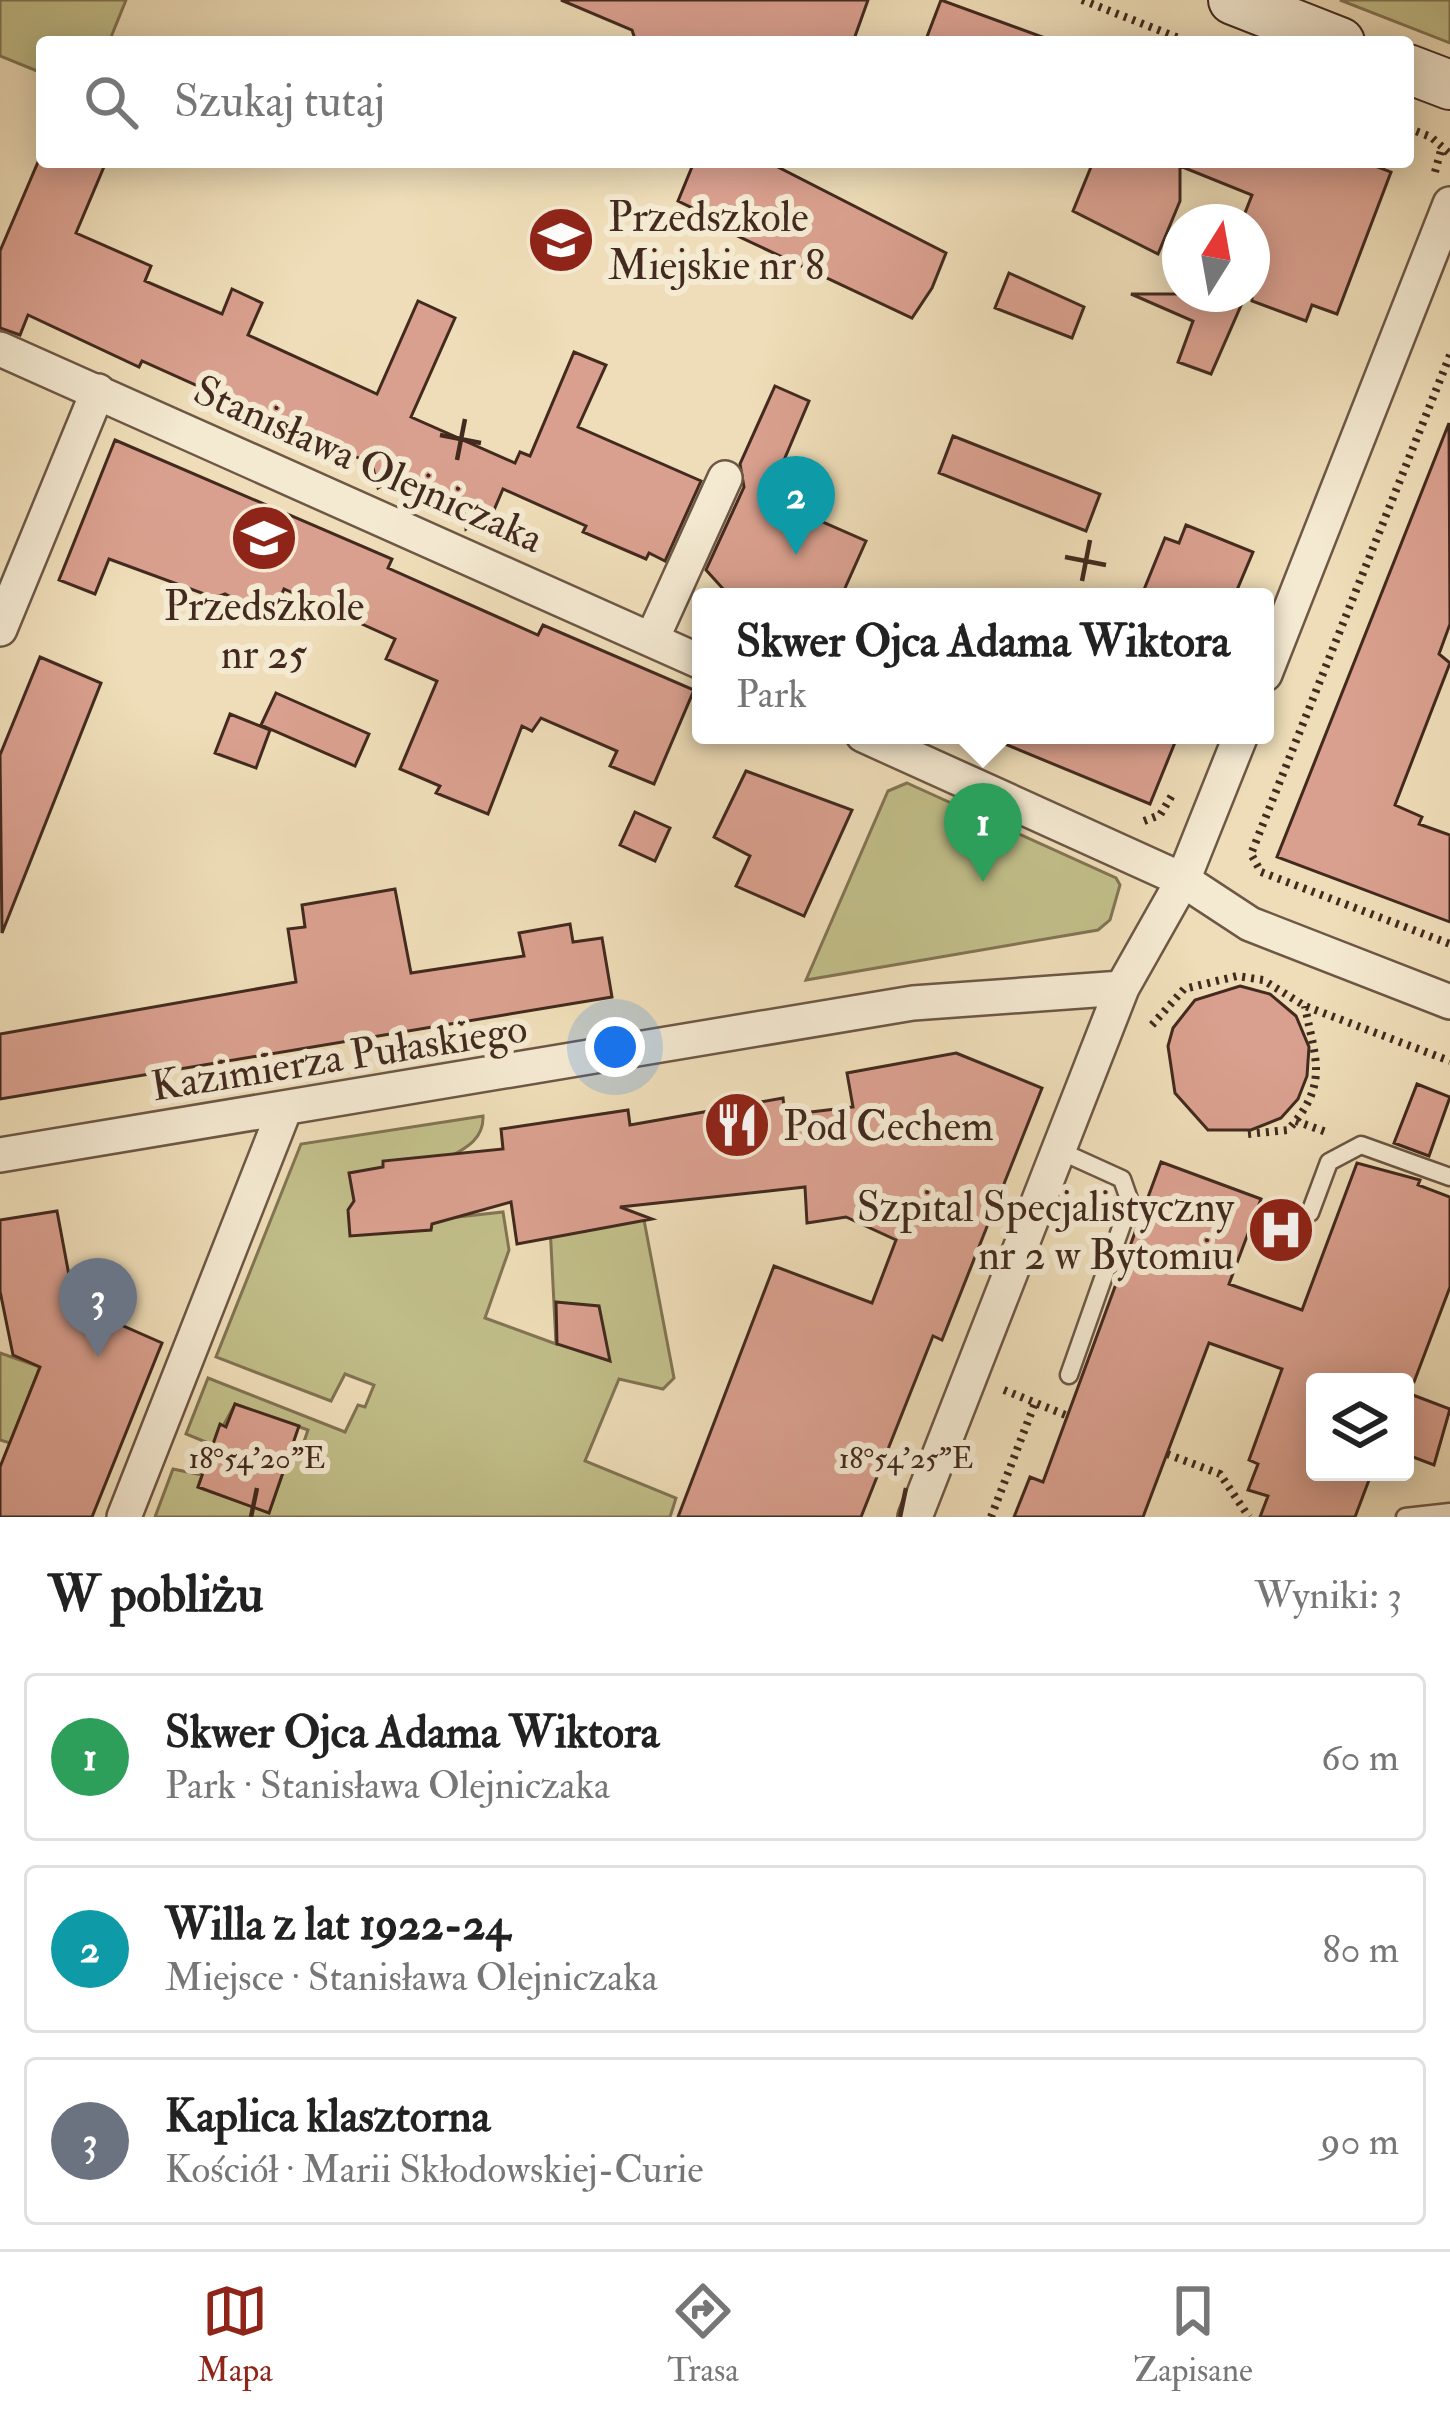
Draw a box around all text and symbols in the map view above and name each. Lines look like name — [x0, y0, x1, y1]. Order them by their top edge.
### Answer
search box — [36, 36, 1414, 168]
icon: search — [78, 69, 144, 135]
text: Szukaj tutaj — [174, 74, 385, 130]
place label: Przedszkole Miejskie nr 8 — [608, 192, 825, 292]
north arrow — [1162, 204, 1270, 312]
school or university icon: Przedszkole Miejskie nr 8 — [526, 205, 596, 275]
street label: Stanisława Olejniczaka — [185, 364, 552, 566]
pin: 2 — [757, 456, 835, 555]
school or university icon: Przedszkole nr 25 — [229, 503, 299, 573]
place label: Przedszkole nr 25 — [164, 581, 364, 681]
popup — [692, 588, 1274, 744]
text: Skwer Ojca Adama Wiktora — [736, 614, 1230, 670]
text: Park — [736, 670, 807, 719]
pin: 1 — [944, 783, 1022, 882]
street label: Kazimierza Pułaskiego — [148, 1003, 531, 1113]
your location — [585, 1017, 645, 1077]
restaurant icon: Pod Cechem — [702, 1090, 772, 1160]
place label: Pod Cechem — [783, 1101, 994, 1153]
place label: Szpital Specjalistyczny nr 2 w Bytomiu — [857, 1182, 1235, 1282]
hospital icon: Szpital Specjalistyczny nr 2 w Bytomiu — [1246, 1195, 1316, 1265]
pin: 3 — [59, 1258, 137, 1357]
map controls — [1306, 1373, 1414, 1481]
button: layers — [1306, 1373, 1414, 1481]
text: 18°54'20"E — [189, 1440, 325, 1477]
text: 18°54'25"E — [839, 1440, 973, 1477]
text: W pobliżu — [48, 1563, 263, 1627]
text: Wyniki: 3 — [1255, 1571, 1402, 1620]
text: Skwer Ojca Adama Wiktora — [165, 1705, 659, 1761]
text: 1 — [83, 1733, 97, 1782]
text: 60 m — [1321, 1733, 1399, 1782]
text: Park · Stanisława Olejniczaka — [165, 1761, 610, 1810]
text: Willa z lat 1922-24 — [165, 1897, 510, 1953]
text: 2 — [80, 1925, 100, 1974]
text: 80 m — [1322, 1925, 1399, 1974]
text: Miejsce · Stanisława Olejniczaka — [165, 1953, 658, 2002]
text: Kaplica klasztorna — [165, 2089, 490, 2145]
text: 3 — [83, 2117, 97, 2166]
text: 90 m — [1321, 2117, 1399, 2166]
text: Kościół · Marii Skłodowskiej-Curie — [165, 2145, 704, 2194]
tab: Mapa — [197, 2278, 273, 2391]
tab: Trasa — [667, 2278, 739, 2391]
tab: Zapisane — [1133, 2278, 1253, 2391]

